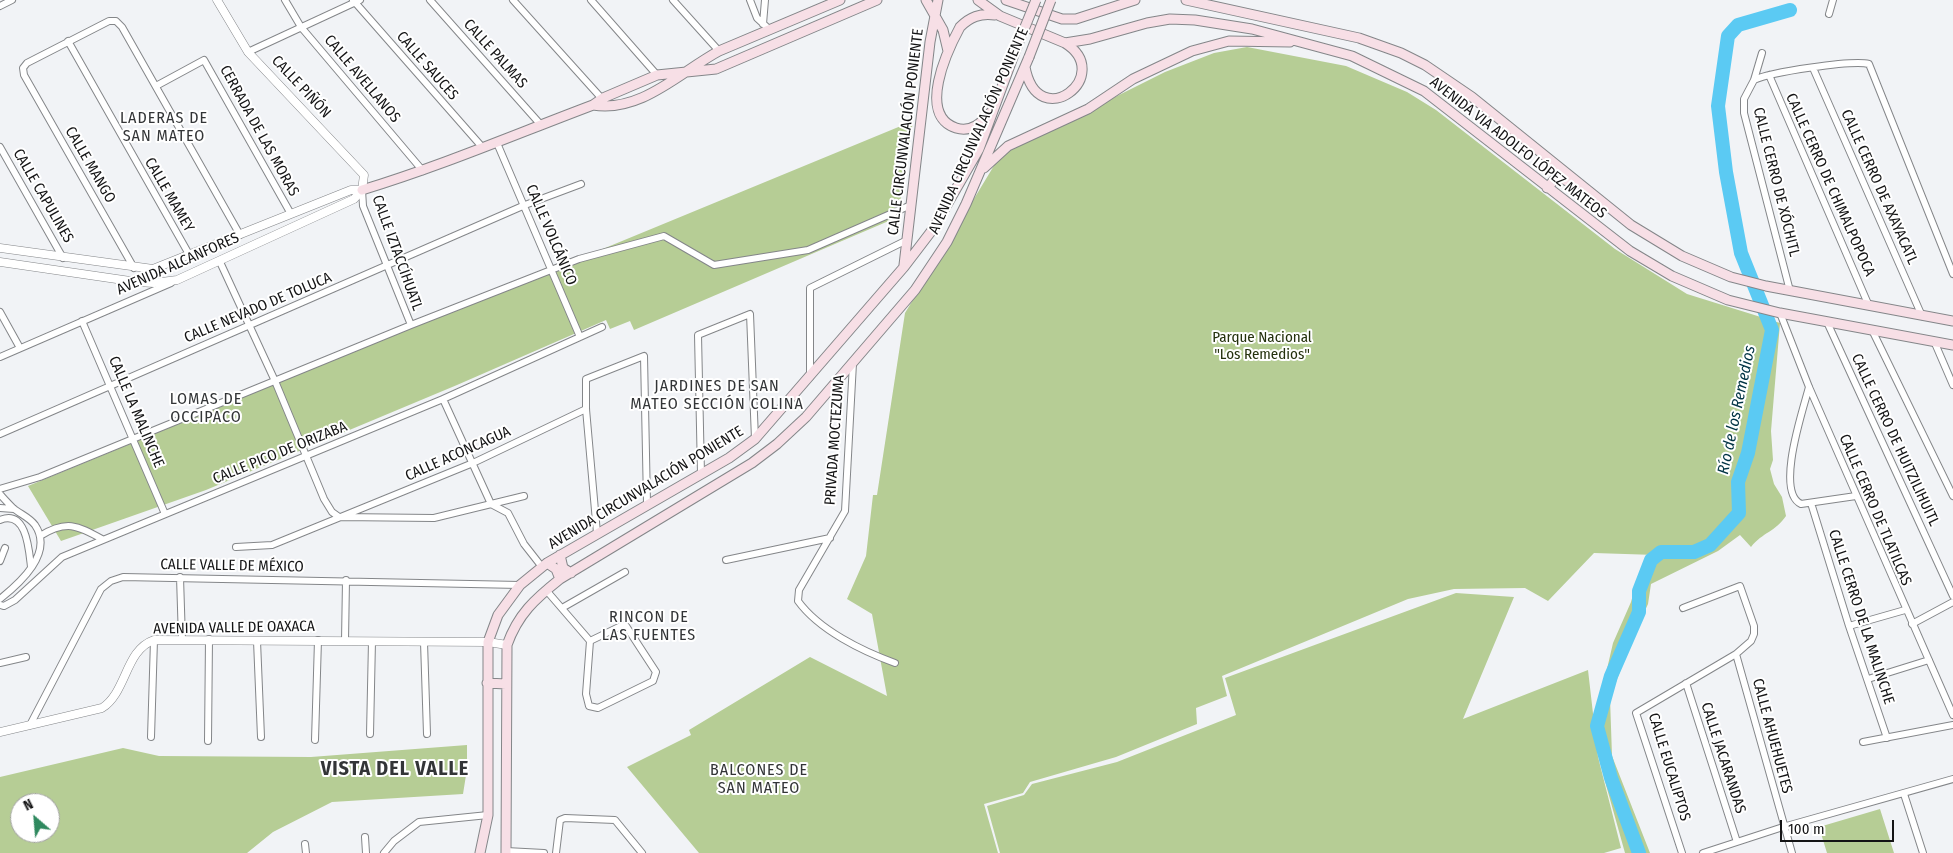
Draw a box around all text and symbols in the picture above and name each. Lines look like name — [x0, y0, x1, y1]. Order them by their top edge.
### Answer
street label: CALLE PALMAS — [459, 16, 531, 92]
street label: AVENIDA CIRCUNVALACIÓN PONIENTE — [925, 25, 1033, 237]
street label: CALLE SAUCES — [392, 28, 462, 104]
street label: CALLE CIRCUNVALACIÓN PONIENTE — [884, 28, 928, 236]
street label: CALLE AVELLANOS — [320, 32, 404, 126]
street label: CALLE PIÑÓN — [268, 52, 334, 122]
street label: CERRADA DE LAS MORAS — [215, 62, 303, 200]
street label: AVENIDA VIA ADOLFO LÓPEZ MATEOS — [1426, 73, 1610, 223]
street label: CALLE CERRO DE CHIMALPOPOCA — [1781, 91, 1879, 279]
street label: CALLE CERRO DE XÓCHITL — [1749, 105, 1803, 259]
street label: CALLE CERRO DE AXAYACATL — [1837, 107, 1921, 267]
district label: LADERAS DE SAN MATEO — [119, 109, 209, 147]
street label: CALLE MANGO — [61, 124, 119, 206]
street label: CALLE CAPULINES — [9, 146, 77, 246]
street label: CALLE MAMEY — [140, 155, 198, 235]
street label: CALLE VOLCÁNICO — [522, 182, 580, 288]
street label: CALLE IZTACCÍHUATL — [368, 193, 426, 313]
street label: AVENIDA ALCANFORES — [114, 229, 242, 299]
street label: CALLE NEVADO DE TOLUCA — [182, 269, 334, 347]
park label: Parque Nacional "Los Remedios" — [1212, 329, 1312, 364]
water label: Río de los Remedios — [1714, 344, 1760, 476]
street label: CALLE CERRO DE HUITZILIHUITL — [1847, 351, 1943, 529]
street label: CALLE LA MALINCHE — [104, 354, 168, 470]
street label: PRIVADA MOCTEZUMA — [821, 374, 849, 506]
district label: JARDINES DE SAN MATEO SECCIÓN COLINA — [628, 377, 806, 415]
district label: LOMAS DE OCCIPACO — [169, 390, 243, 428]
street label: CALLE PICO DE ORIZABA — [210, 418, 350, 488]
street label: CALLE ACONCAGUA — [403, 423, 513, 485]
street label: AVENIDA CIRCUNVALACIÓN PONIENTE — [545, 423, 747, 553]
street label: CALLE CERRO DE TLATILCAS — [1835, 431, 1915, 589]
street label: CALLE CERRO DE LA MALINCHE — [1824, 527, 1898, 707]
street label: CALLE VALLE DE MÉXICO — [160, 556, 304, 576]
district label: RINCON DE LAS FUENTES — [600, 608, 698, 646]
street label: AVENIDA VALLE DE OAXACA — [153, 618, 315, 638]
street label: CALLE AHUEHUETES — [1748, 676, 1796, 796]
street label: CALLE JACARANDAS — [1697, 700, 1749, 816]
street label: CALLE EUCALIPTOS — [1644, 711, 1694, 823]
district label: VISTA DEL VALLE — [319, 757, 471, 781]
district label: BALCONES DE SAN MATEO — [709, 761, 809, 799]
north arrow — [10, 793, 60, 843]
text: N — [21, 796, 36, 815]
scale bar — [1783, 810, 1897, 842]
text: 100 m — [1788, 820, 1825, 838]

